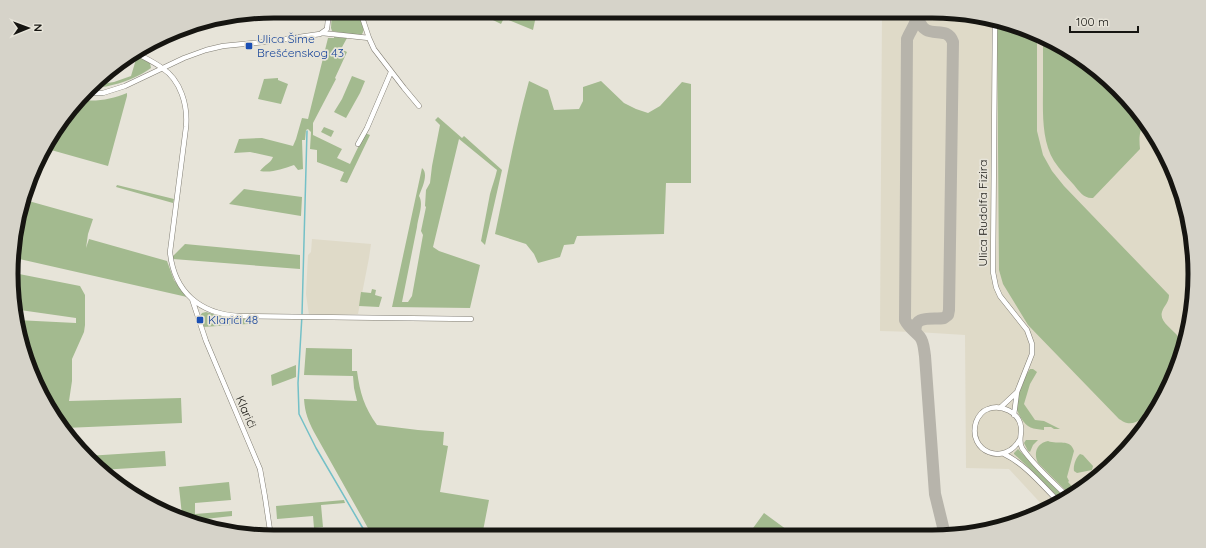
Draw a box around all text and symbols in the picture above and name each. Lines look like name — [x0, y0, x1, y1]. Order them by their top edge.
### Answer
north arrow — [8, 8, 48, 48]
scale bar — [1070, 8, 1138, 34]
text: 100 m — [1076, 14, 1109, 29]
text: N — [31, 24, 45, 32]
place label: Ulica Šime Brešćenskog 43 — [257, 31, 344, 60]
marker: Ulica Šime Brešćenskog 43 — [244, 41, 254, 51]
street label: Ulica Rudolfa Fizira — [975, 160, 990, 266]
place label: Klarići 48 — [208, 312, 258, 327]
marker: Klarići 48 — [195, 315, 205, 325]
street label: Klarići — [233, 393, 260, 430]

